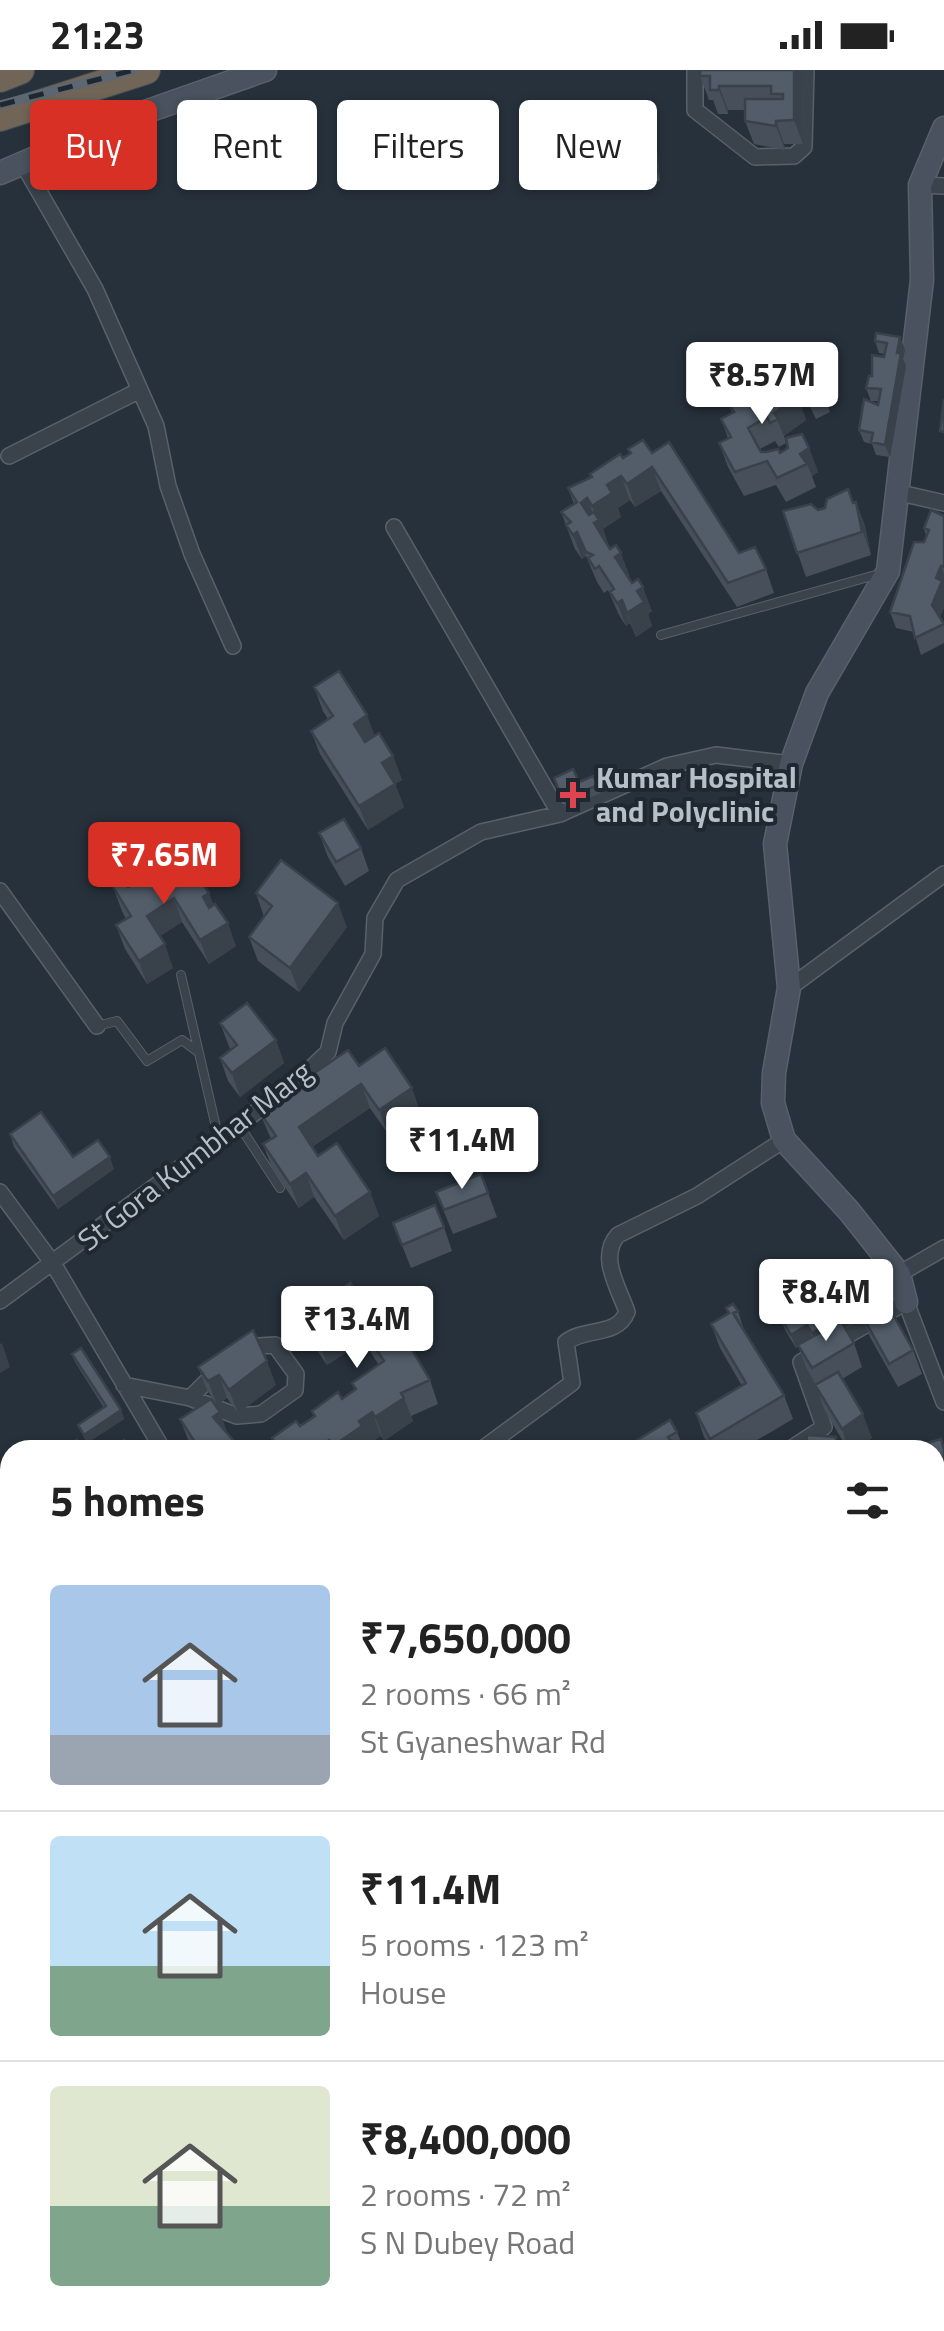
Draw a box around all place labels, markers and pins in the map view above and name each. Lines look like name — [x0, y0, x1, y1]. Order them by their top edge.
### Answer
pin: ₹8.57M — [681, 342, 843, 427]
place label: Kumar Hospital and Polyclinic — [596, 754, 797, 834]
marker: Kumar Hospital and Polyclinic — [560, 782, 586, 808]
pin: ₹7.65M — [83, 822, 245, 907]
pin: ₹11.4M — [381, 1107, 543, 1192]
pin: ₹8.4M — [756, 1259, 896, 1344]
pin: ₹13.4M — [276, 1286, 438, 1371]

